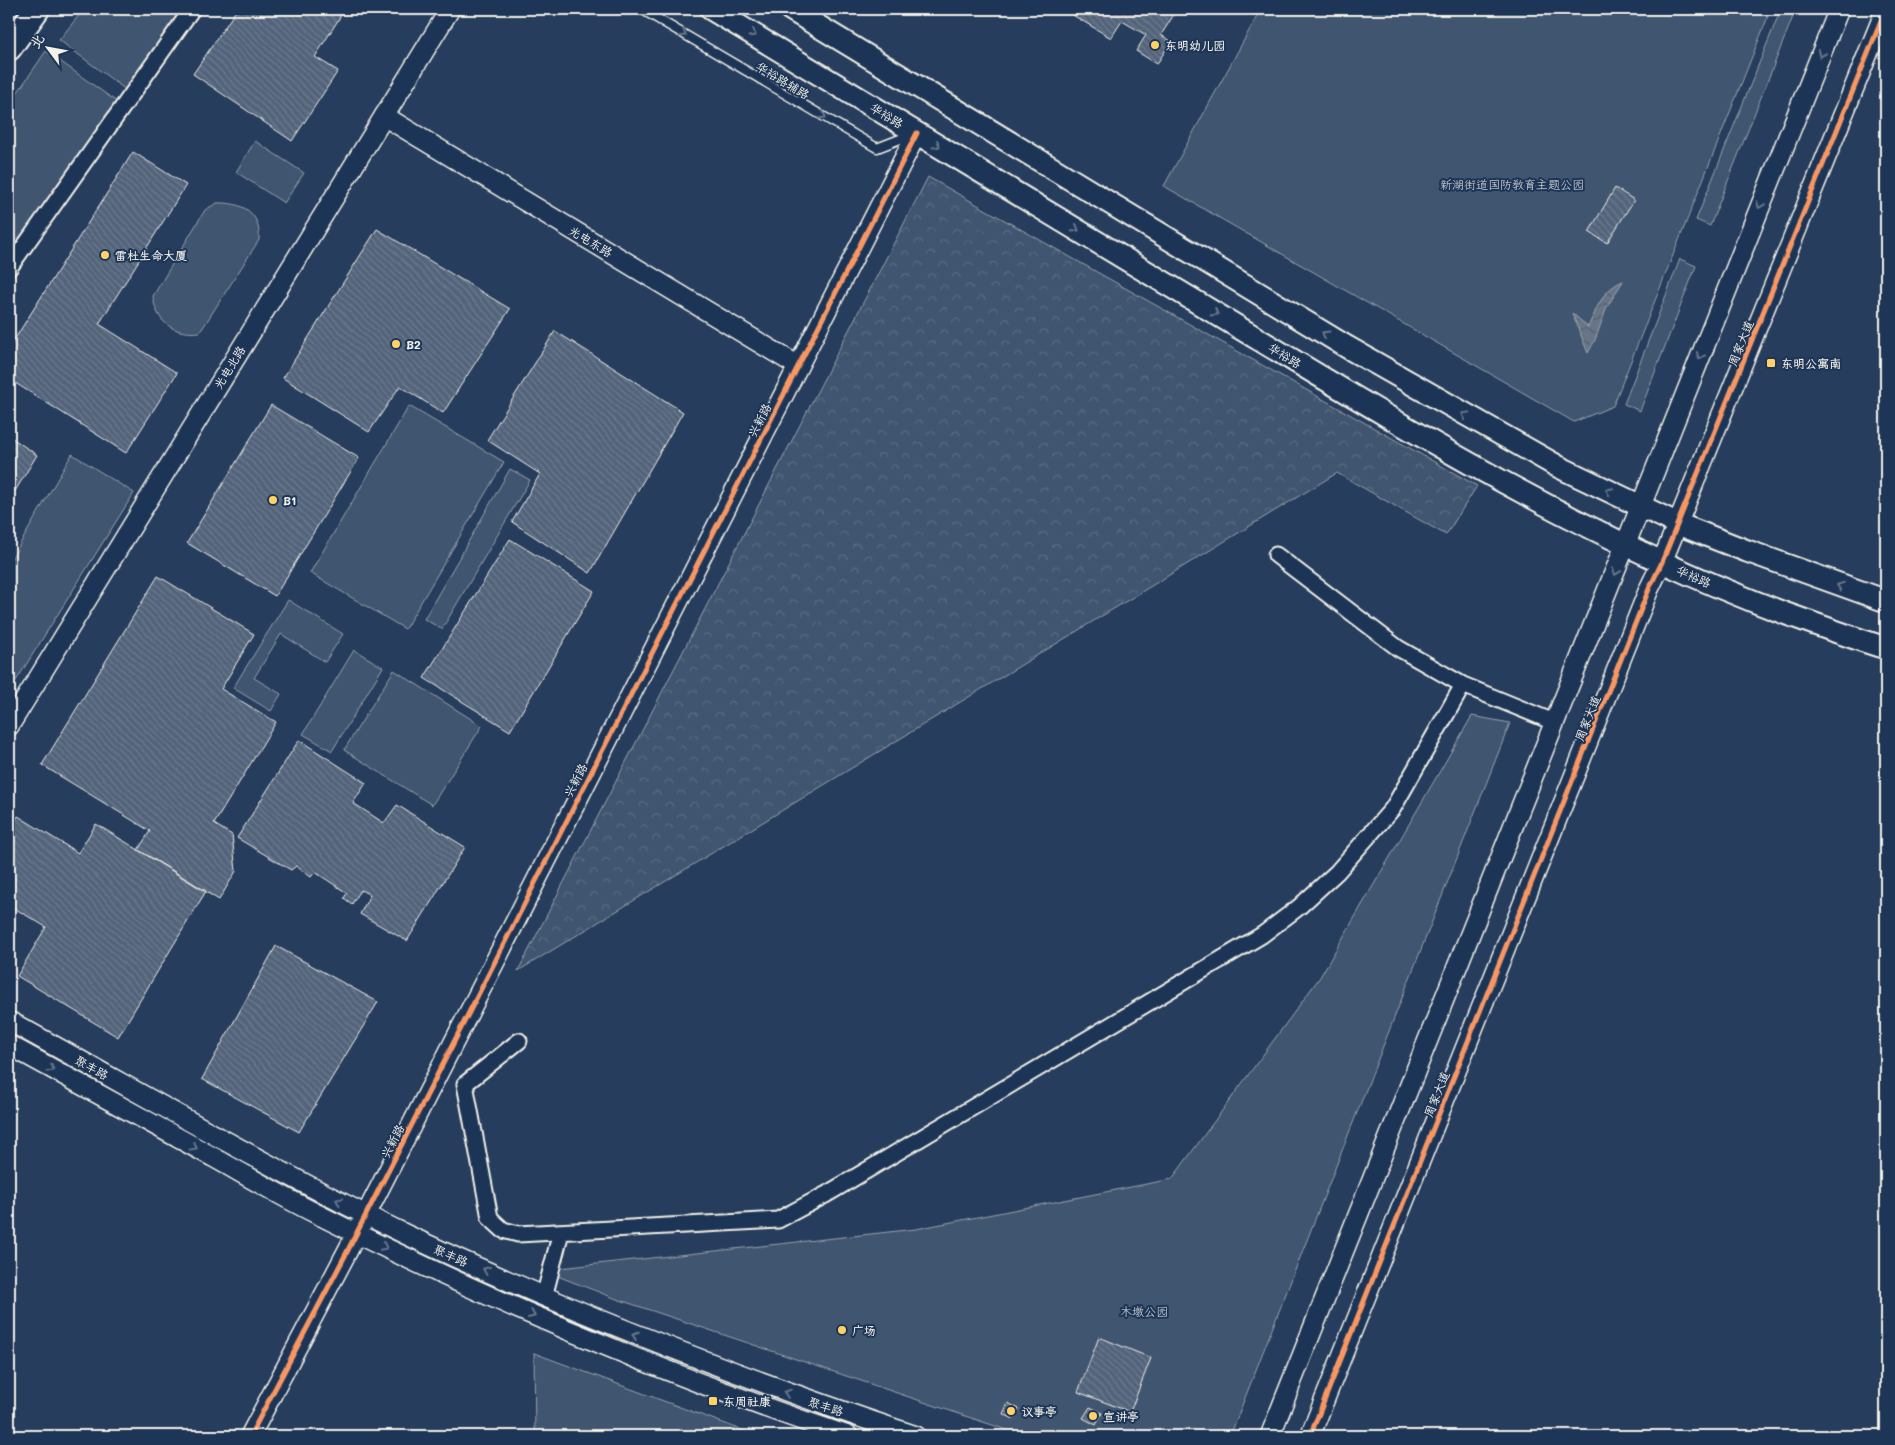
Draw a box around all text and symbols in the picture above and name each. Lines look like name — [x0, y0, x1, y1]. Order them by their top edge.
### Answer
north arrow — [22, 22, 72, 72]
one-way arrow — [678, 27, 687, 37]
one-way arrow — [748, 27, 757, 37]
text: 北 — [25, 30, 48, 52]
place label: 东明幼儿园 — [1165, 37, 1225, 53]
marker: 东明幼儿园 — [1149, 39, 1161, 51]
one-way arrow — [1816, 49, 1827, 58]
street label: 华裕路辅路 — [753, 58, 813, 102]
street label: 华裕路 — [867, 99, 907, 131]
one-way arrow — [817, 110, 826, 120]
one-way arrow — [932, 139, 941, 149]
park label: 新湖街道国防教育主题公园 — [1440, 176, 1584, 192]
one-way arrow — [1756, 200, 1767, 209]
street label: 光电东路 — [566, 222, 616, 260]
one-way arrow — [1071, 223, 1080, 233]
place label: 雷杜生命大厦 — [115, 247, 187, 263]
marker: 雷杜生命大厦 — [99, 249, 111, 261]
one-way arrow — [1210, 307, 1219, 317]
street label: 周家大道 — [1724, 318, 1756, 368]
one-way arrow — [1321, 330, 1330, 340]
place label: B2 — [406, 336, 421, 352]
marker: B2 — [390, 338, 402, 350]
street label: 华裕路 — [1265, 339, 1305, 371]
street label: 光电北路 — [209, 342, 249, 392]
one-way arrow — [1696, 351, 1706, 360]
place label: 东明公寓南 — [1781, 355, 1841, 371]
marker: 东明公寓南 — [1765, 357, 1777, 369]
street label: 兴新路 — [744, 400, 774, 440]
one-way arrow — [1461, 412, 1470, 422]
one-way arrow — [1605, 487, 1614, 498]
place label: B1 — [283, 492, 296, 508]
marker: B1 — [267, 494, 279, 506]
street label: 华裕路 — [1674, 561, 1714, 591]
one-way arrow — [1611, 568, 1621, 576]
one-way arrow — [1836, 582, 1845, 592]
street label: 周家大道 — [1571, 693, 1603, 743]
street label: 兴新路 — [560, 760, 590, 800]
street label: 聚丰路 — [72, 1051, 112, 1083]
one-way arrow — [46, 1062, 55, 1072]
street label: 周家大道 — [1420, 1069, 1452, 1119]
street label: 兴新路 — [377, 1121, 407, 1161]
one-way arrow — [189, 1141, 198, 1151]
one-way arrow — [335, 1197, 344, 1208]
street label: 聚丰路 — [431, 1240, 471, 1270]
one-way arrow — [379, 1241, 388, 1251]
one-way arrow — [482, 1266, 491, 1277]
park label: 木墩公园 — [1120, 1303, 1168, 1319]
one-way arrow — [527, 1308, 536, 1319]
place label: 广场 — [852, 1322, 876, 1338]
marker: 广场 — [836, 1324, 848, 1336]
one-way arrow — [631, 1331, 640, 1341]
one-way arrow — [783, 1389, 792, 1399]
place label: 东周社康 — [723, 1393, 771, 1409]
street label: 聚丰路 — [806, 1393, 846, 1419]
marker: 东周社康 — [707, 1395, 719, 1407]
place label: 议事亭 — [1021, 1403, 1057, 1419]
marker: 议事亭 — [1005, 1405, 1017, 1417]
place label: 宣讲亭 — [1103, 1408, 1139, 1424]
marker: 宣讲亭 — [1087, 1410, 1099, 1422]

